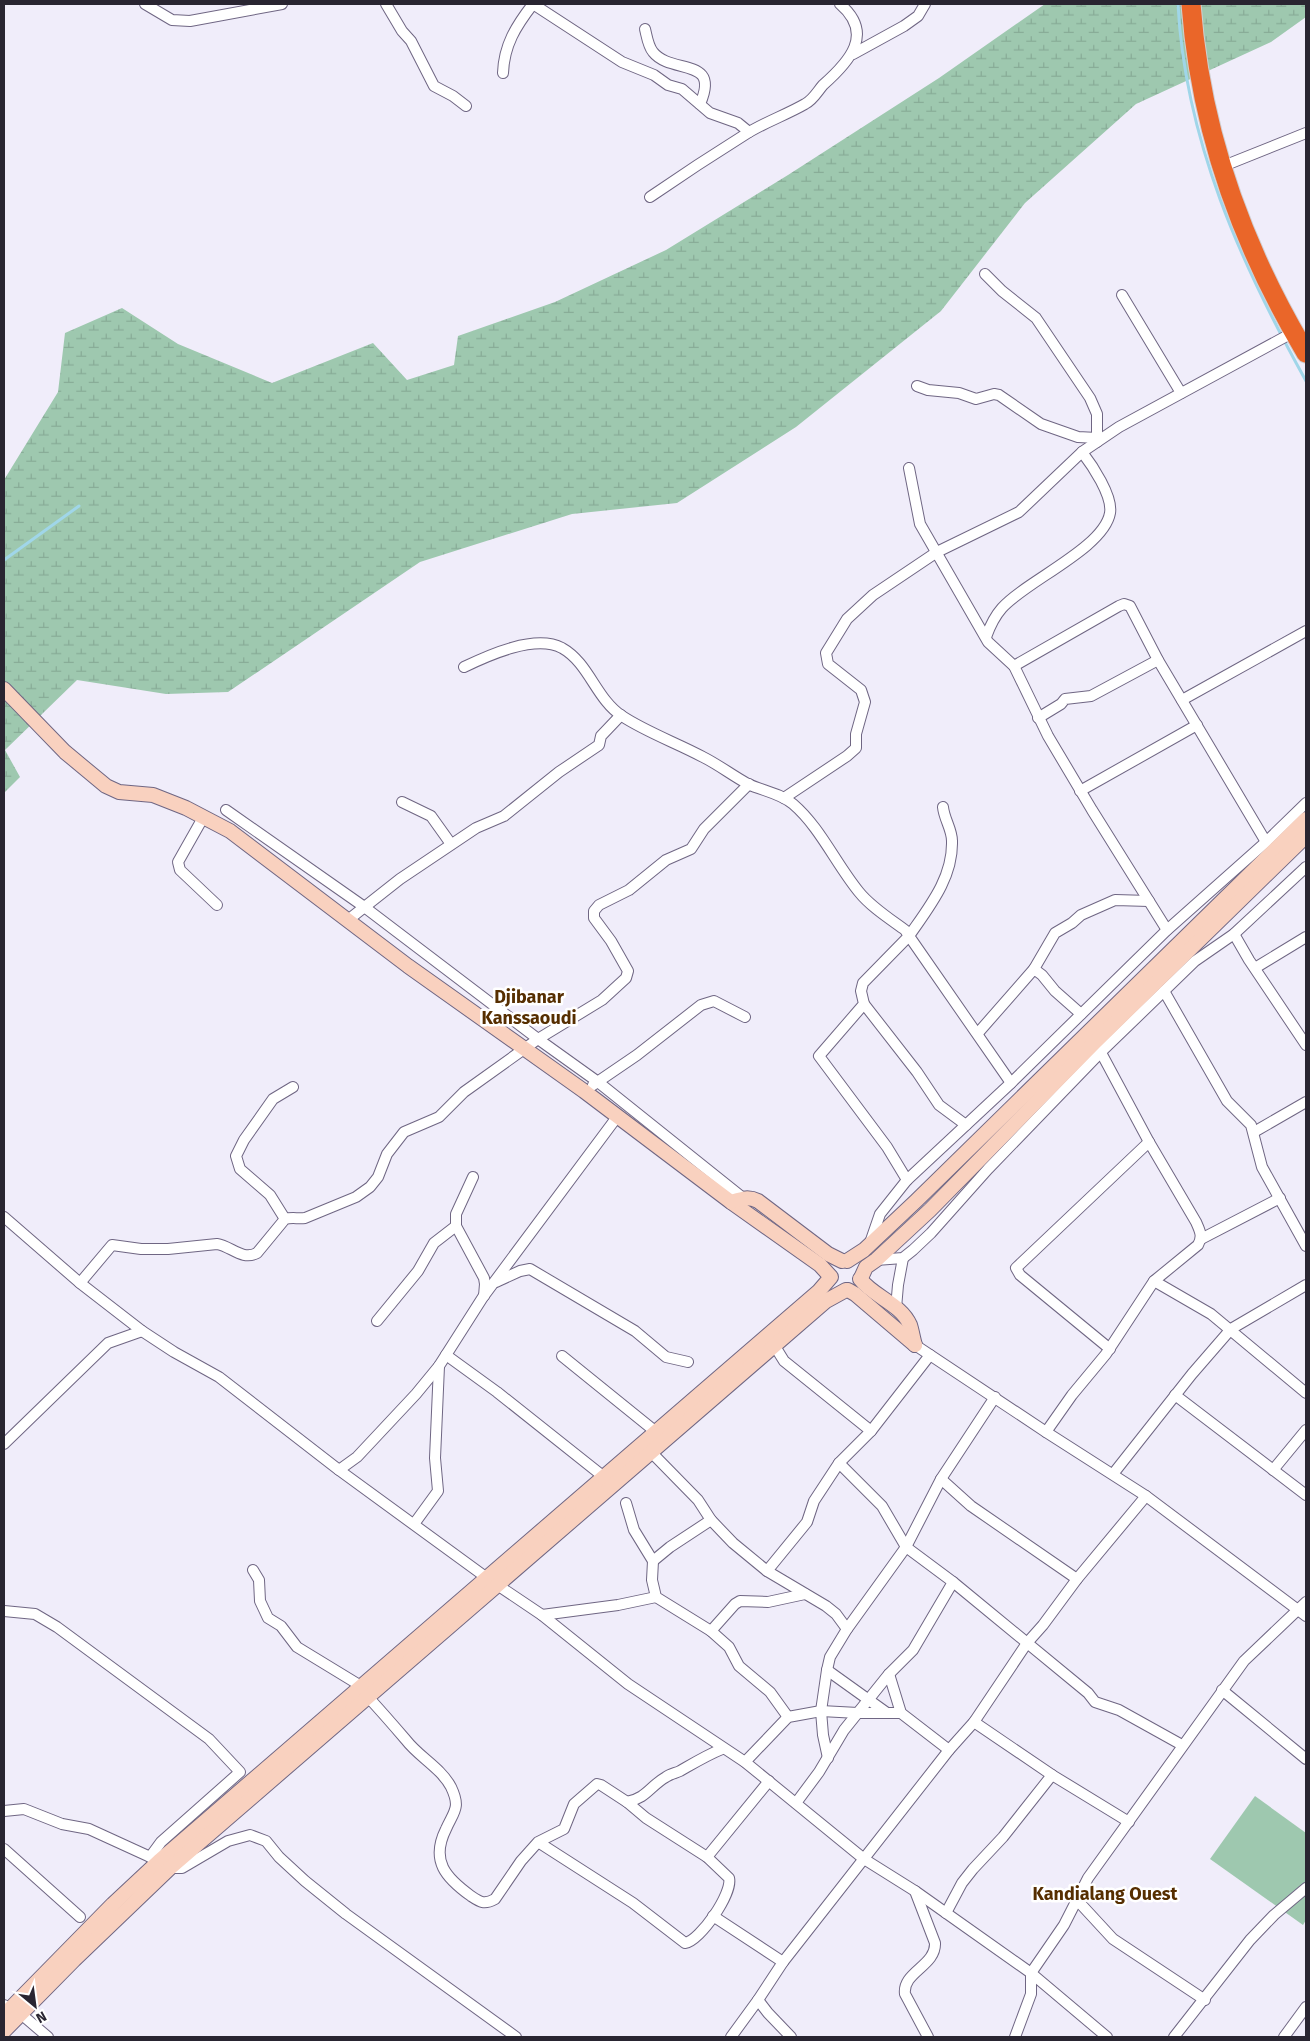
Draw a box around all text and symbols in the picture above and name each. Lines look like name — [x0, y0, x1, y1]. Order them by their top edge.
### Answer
district label: Djibanar Kanssaoudi — [481, 986, 577, 1029]
district label: Kandialang Ouest — [1032, 1883, 1179, 1905]
north arrow — [10, 1981, 60, 2031]
text: N — [33, 2007, 49, 2027]

